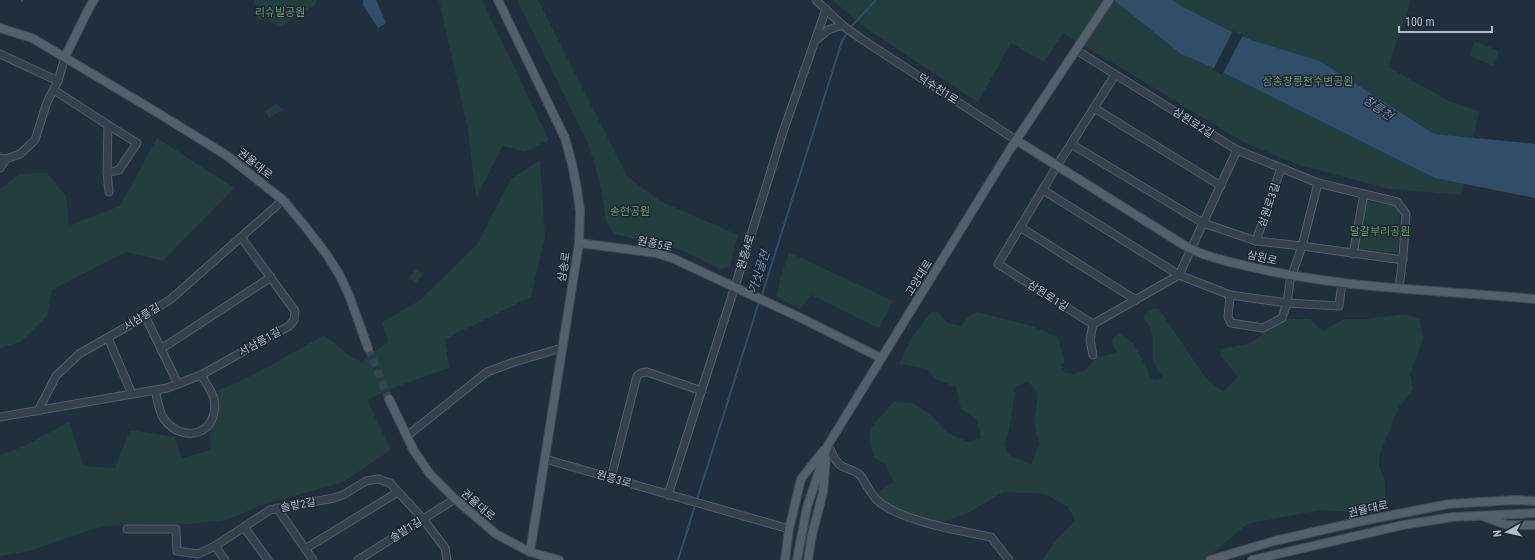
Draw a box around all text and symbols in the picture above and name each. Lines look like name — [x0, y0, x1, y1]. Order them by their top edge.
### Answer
park label: 리슈빌공원 — [255, 6, 305, 19]
scale bar — [1399, 8, 1492, 34]
text: 100 m — [1405, 15, 1435, 29]
street label: 덕수천1로 — [915, 71, 961, 107]
park label: 삼송창릉천수변공원 — [1262, 75, 1354, 88]
water label: 창릉천 — [1360, 93, 1397, 124]
street label: 삼원로2길 — [1170, 105, 1216, 141]
street label: 권율대로 — [235, 146, 275, 182]
street label: 삼원로3길 — [1255, 181, 1283, 229]
park label: 송현공원 — [610, 205, 650, 218]
park label: 달걀부리공원 — [1350, 225, 1410, 238]
street label: 원흥4로 — [735, 233, 757, 271]
street label: 원흥5로 — [636, 234, 674, 254]
water label: 가싯골천 — [746, 247, 773, 295]
street label: 삼원로 — [1246, 248, 1278, 268]
street label: 삼송로 — [555, 251, 573, 283]
street label: 고양대로 — [903, 257, 935, 299]
street label: 삼원로1길 — [1025, 278, 1071, 314]
street label: 서삼릉길 — [121, 301, 163, 333]
street label: 서삼릉1길 — [237, 325, 283, 359]
street label: 원흥3로 — [595, 468, 633, 490]
street label: 권율대로 — [458, 487, 498, 523]
street label: 솔밭2길 — [279, 495, 317, 515]
street label: 권율대로 — [1347, 498, 1389, 520]
north arrow — [1487, 512, 1527, 552]
street label: 솔밭1길 — [387, 515, 425, 545]
text: N — [1491, 529, 1504, 538]

